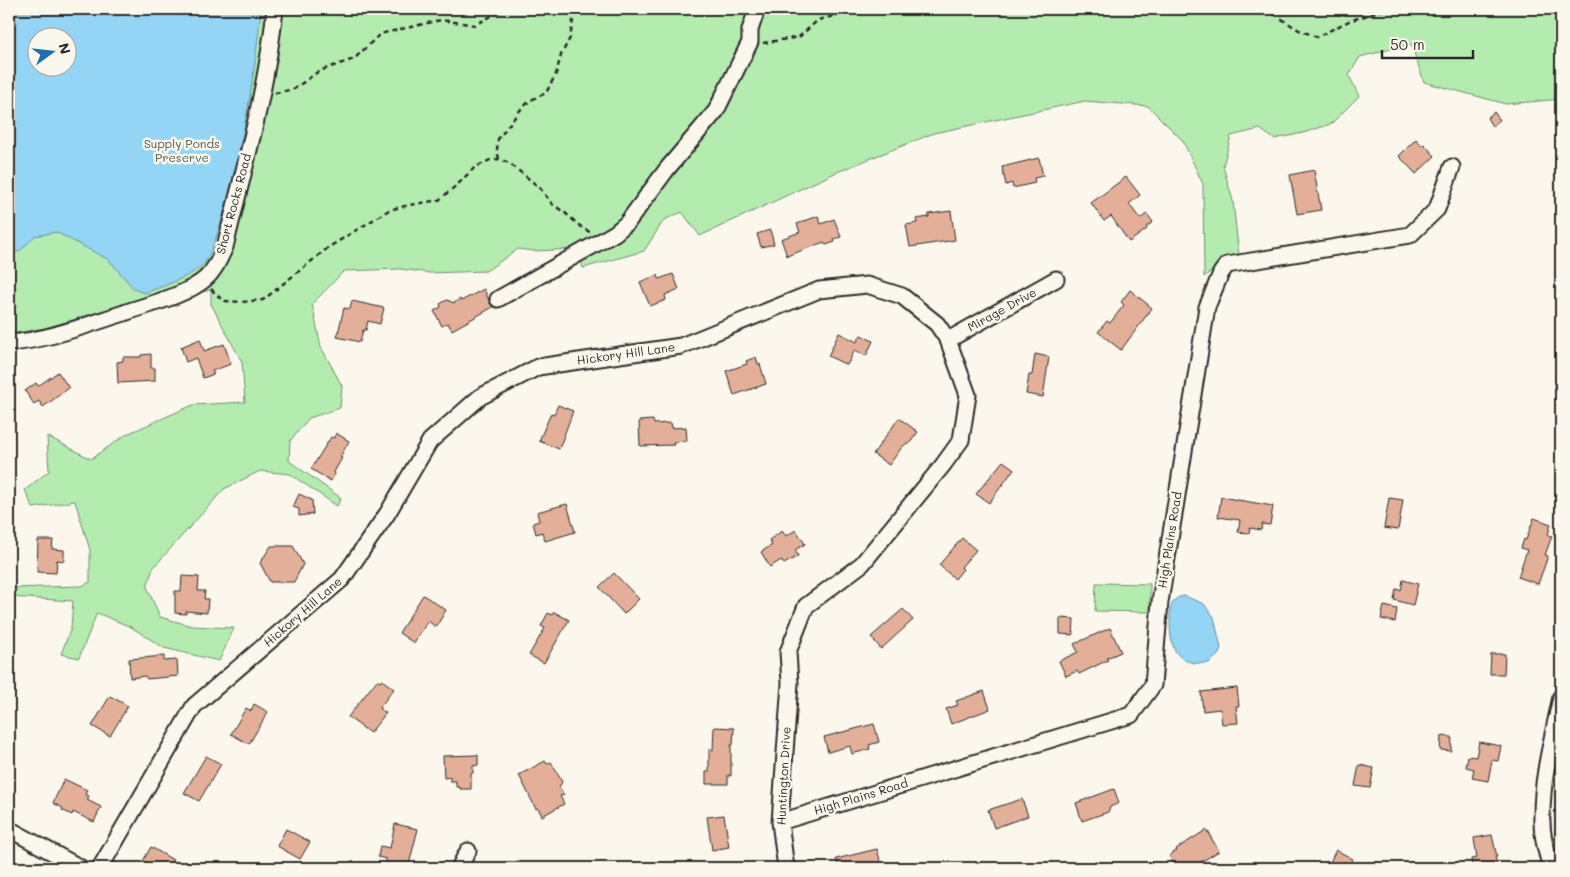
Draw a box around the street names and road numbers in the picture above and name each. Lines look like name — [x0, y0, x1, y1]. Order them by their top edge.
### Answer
street label: Short Rocks Road — [212, 151, 254, 256]
street label: Mirage Drive — [964, 284, 1039, 335]
street label: Hickory Hill Lane — [576, 338, 676, 368]
street label: High Plains Road — [1153, 490, 1185, 589]
street label: Hickory Hill Lane — [260, 573, 345, 650]
street label: Huntington Drive — [772, 726, 794, 826]
street label: High Plains Road — [812, 774, 910, 818]

